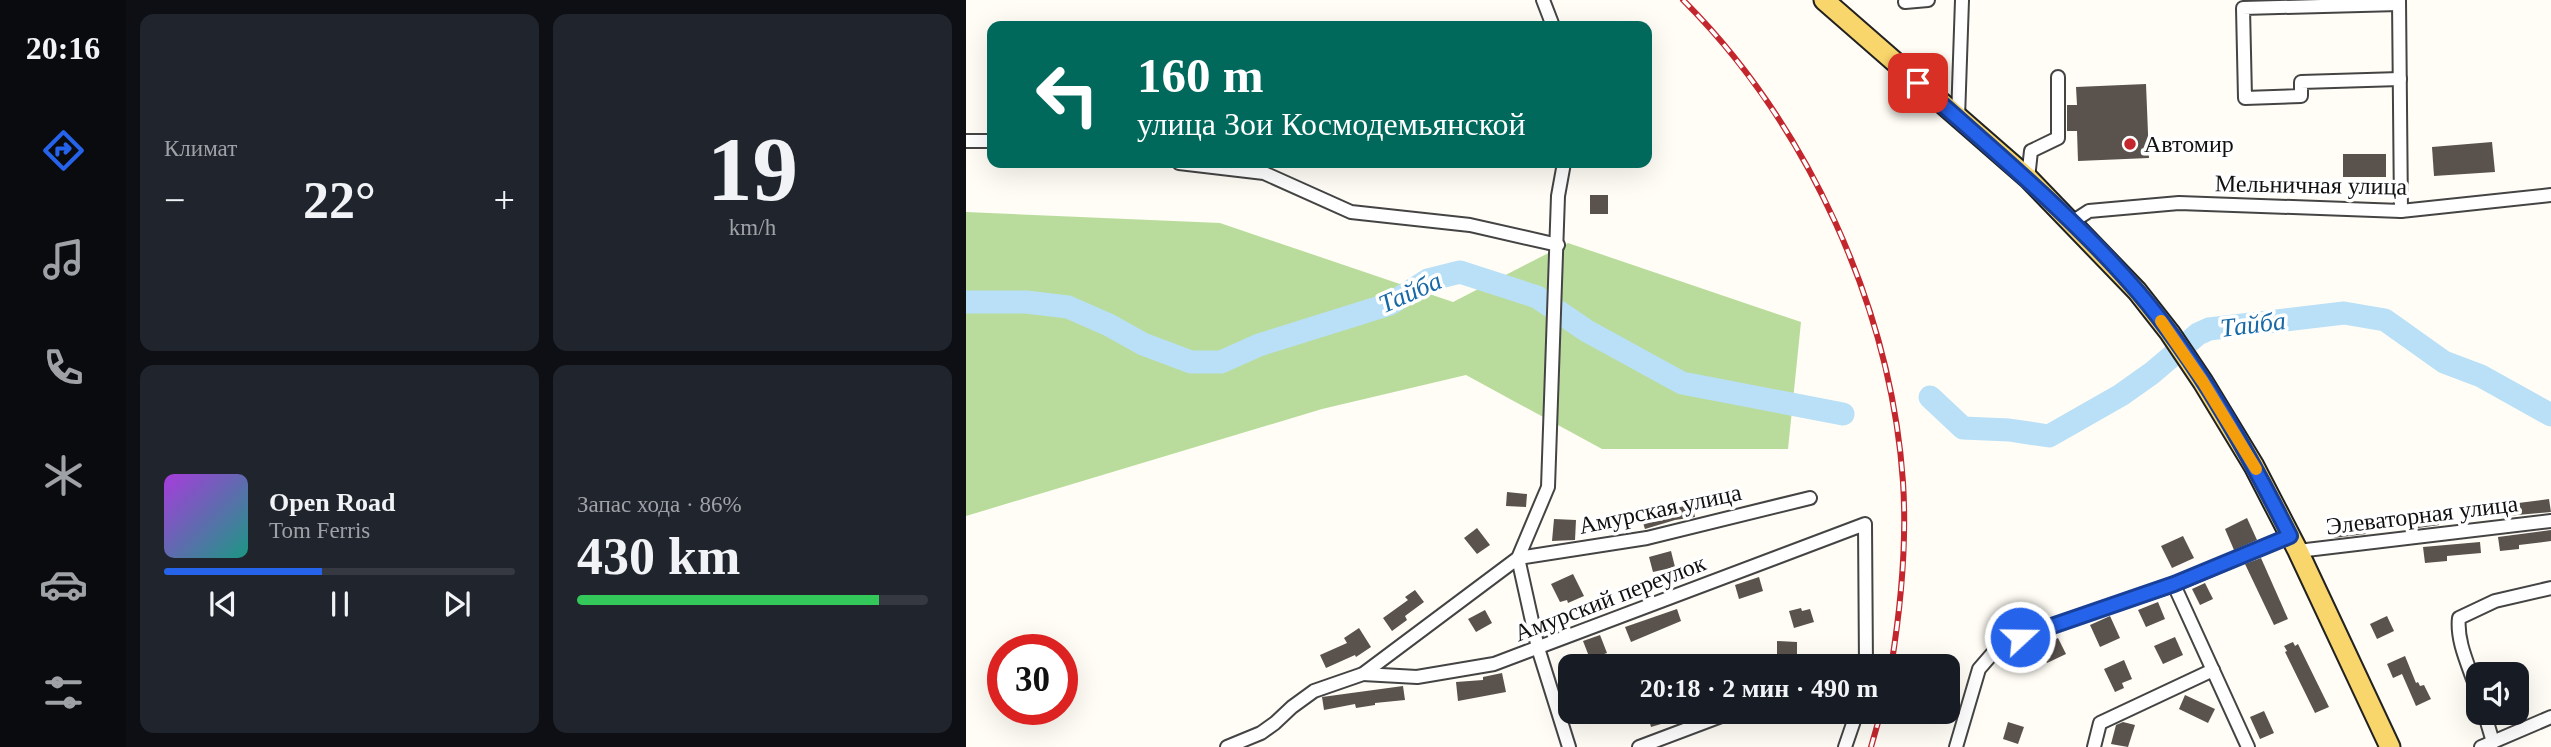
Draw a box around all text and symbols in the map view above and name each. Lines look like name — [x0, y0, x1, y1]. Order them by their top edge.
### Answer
text: 20:16 — [26, 30, 100, 66]
text: 160 m — [1137, 48, 1264, 103]
icon: left — [1022, 49, 1113, 140]
pin — [1888, 53, 1948, 113]
icon: arrive — [1899, 64, 1937, 102]
text: улица Зои Космодемьянской — [1137, 106, 1526, 142]
text: 19 — [707, 119, 798, 220]
icon: directions — [39, 126, 88, 175]
place label: Автомир — [2144, 131, 2234, 157]
text: Климат — [164, 136, 237, 161]
marker: Автомир — [2122, 136, 2138, 152]
street label: Мельничная улица — [2215, 170, 2408, 200]
text: 22° — [303, 172, 376, 229]
text: − — [164, 179, 185, 221]
text: + — [494, 179, 515, 221]
text: km/h — [729, 215, 776, 240]
icon: music — [39, 235, 88, 284]
water label: Тайба — [1374, 266, 1446, 319]
water label: Тайба — [2219, 306, 2287, 343]
icon: phone — [39, 343, 88, 392]
icon: climate — [39, 451, 88, 500]
street label: Амурская улица — [1576, 479, 1744, 539]
text: Open Road — [269, 488, 395, 517]
street label: Элеваторная улица — [2325, 490, 2520, 540]
text: Запас хода · 86% — [577, 492, 742, 517]
text: Tom Ferris — [269, 518, 370, 543]
text: 430 km — [577, 528, 740, 585]
street label: Амурский переулок — [1511, 549, 1710, 646]
icon: car — [39, 560, 88, 609]
icon: previous — [204, 585, 242, 623]
icon: pause — [321, 585, 359, 623]
icon: next — [438, 585, 476, 623]
position arrow — [1983, 600, 2057, 674]
speed limit sign: 30 — [987, 634, 1078, 725]
map controls — [2466, 662, 2529, 725]
button: sound — [2466, 662, 2529, 725]
icon: filters — [39, 668, 88, 717]
text: 20:18 · 2 мин · 490 m — [1640, 674, 1878, 703]

